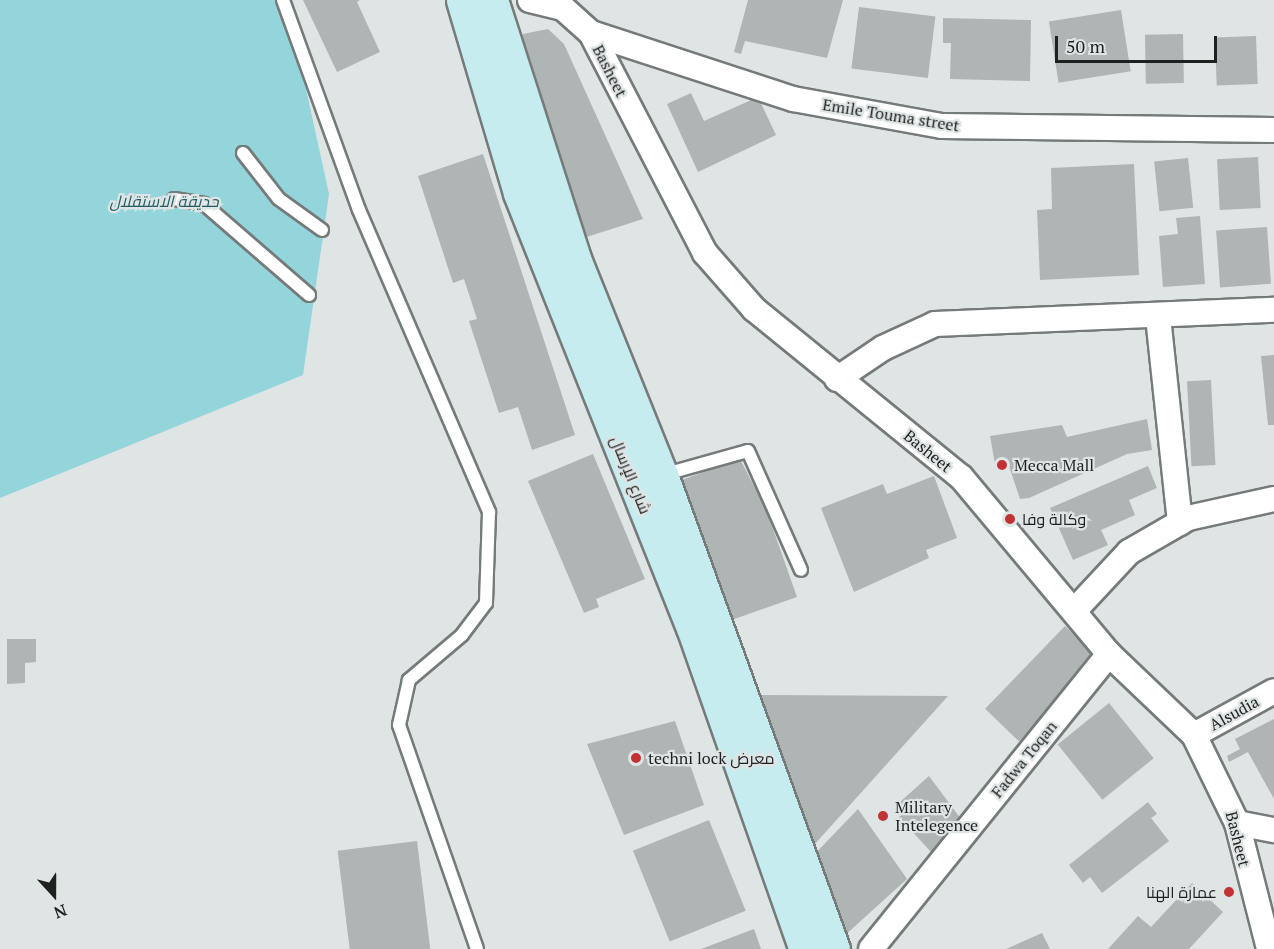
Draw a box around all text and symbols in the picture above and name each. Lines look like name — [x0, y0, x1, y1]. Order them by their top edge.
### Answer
scale bar — [1058, 24, 1220, 62]
text: 50 m — [1066, 34, 1105, 58]
street label: Basheet — [589, 42, 631, 100]
street label: Emile Touma street — [821, 95, 961, 135]
park label: حديقة الاستقلال — [109, 191, 219, 211]
street label: Basheet — [900, 426, 956, 476]
street label: شارع الإرسال — [607, 433, 655, 517]
place label: Mecca Mall — [1014, 455, 1094, 475]
marker: Mecca Mall — [995, 458, 1009, 472]
place label: وكالة وفا — [1022, 509, 1086, 529]
marker: وكالة وفا — [1003, 512, 1017, 526]
street label: Alsudia — [1206, 692, 1262, 734]
street label: Fadwa Toqan — [987, 717, 1061, 801]
place label: techni lock معرض — [648, 748, 775, 768]
marker: techni lock معرض — [629, 751, 643, 765]
place label: Military Intelegence — [895, 797, 978, 835]
marker: Military Intelegence — [876, 809, 890, 823]
street label: Basheet — [1222, 809, 1254, 869]
north arrow — [24, 865, 84, 925]
place label: عمارة الهنا — [1146, 882, 1217, 902]
marker: عمارة الهنا — [1222, 885, 1236, 899]
text: N — [51, 899, 70, 924]

